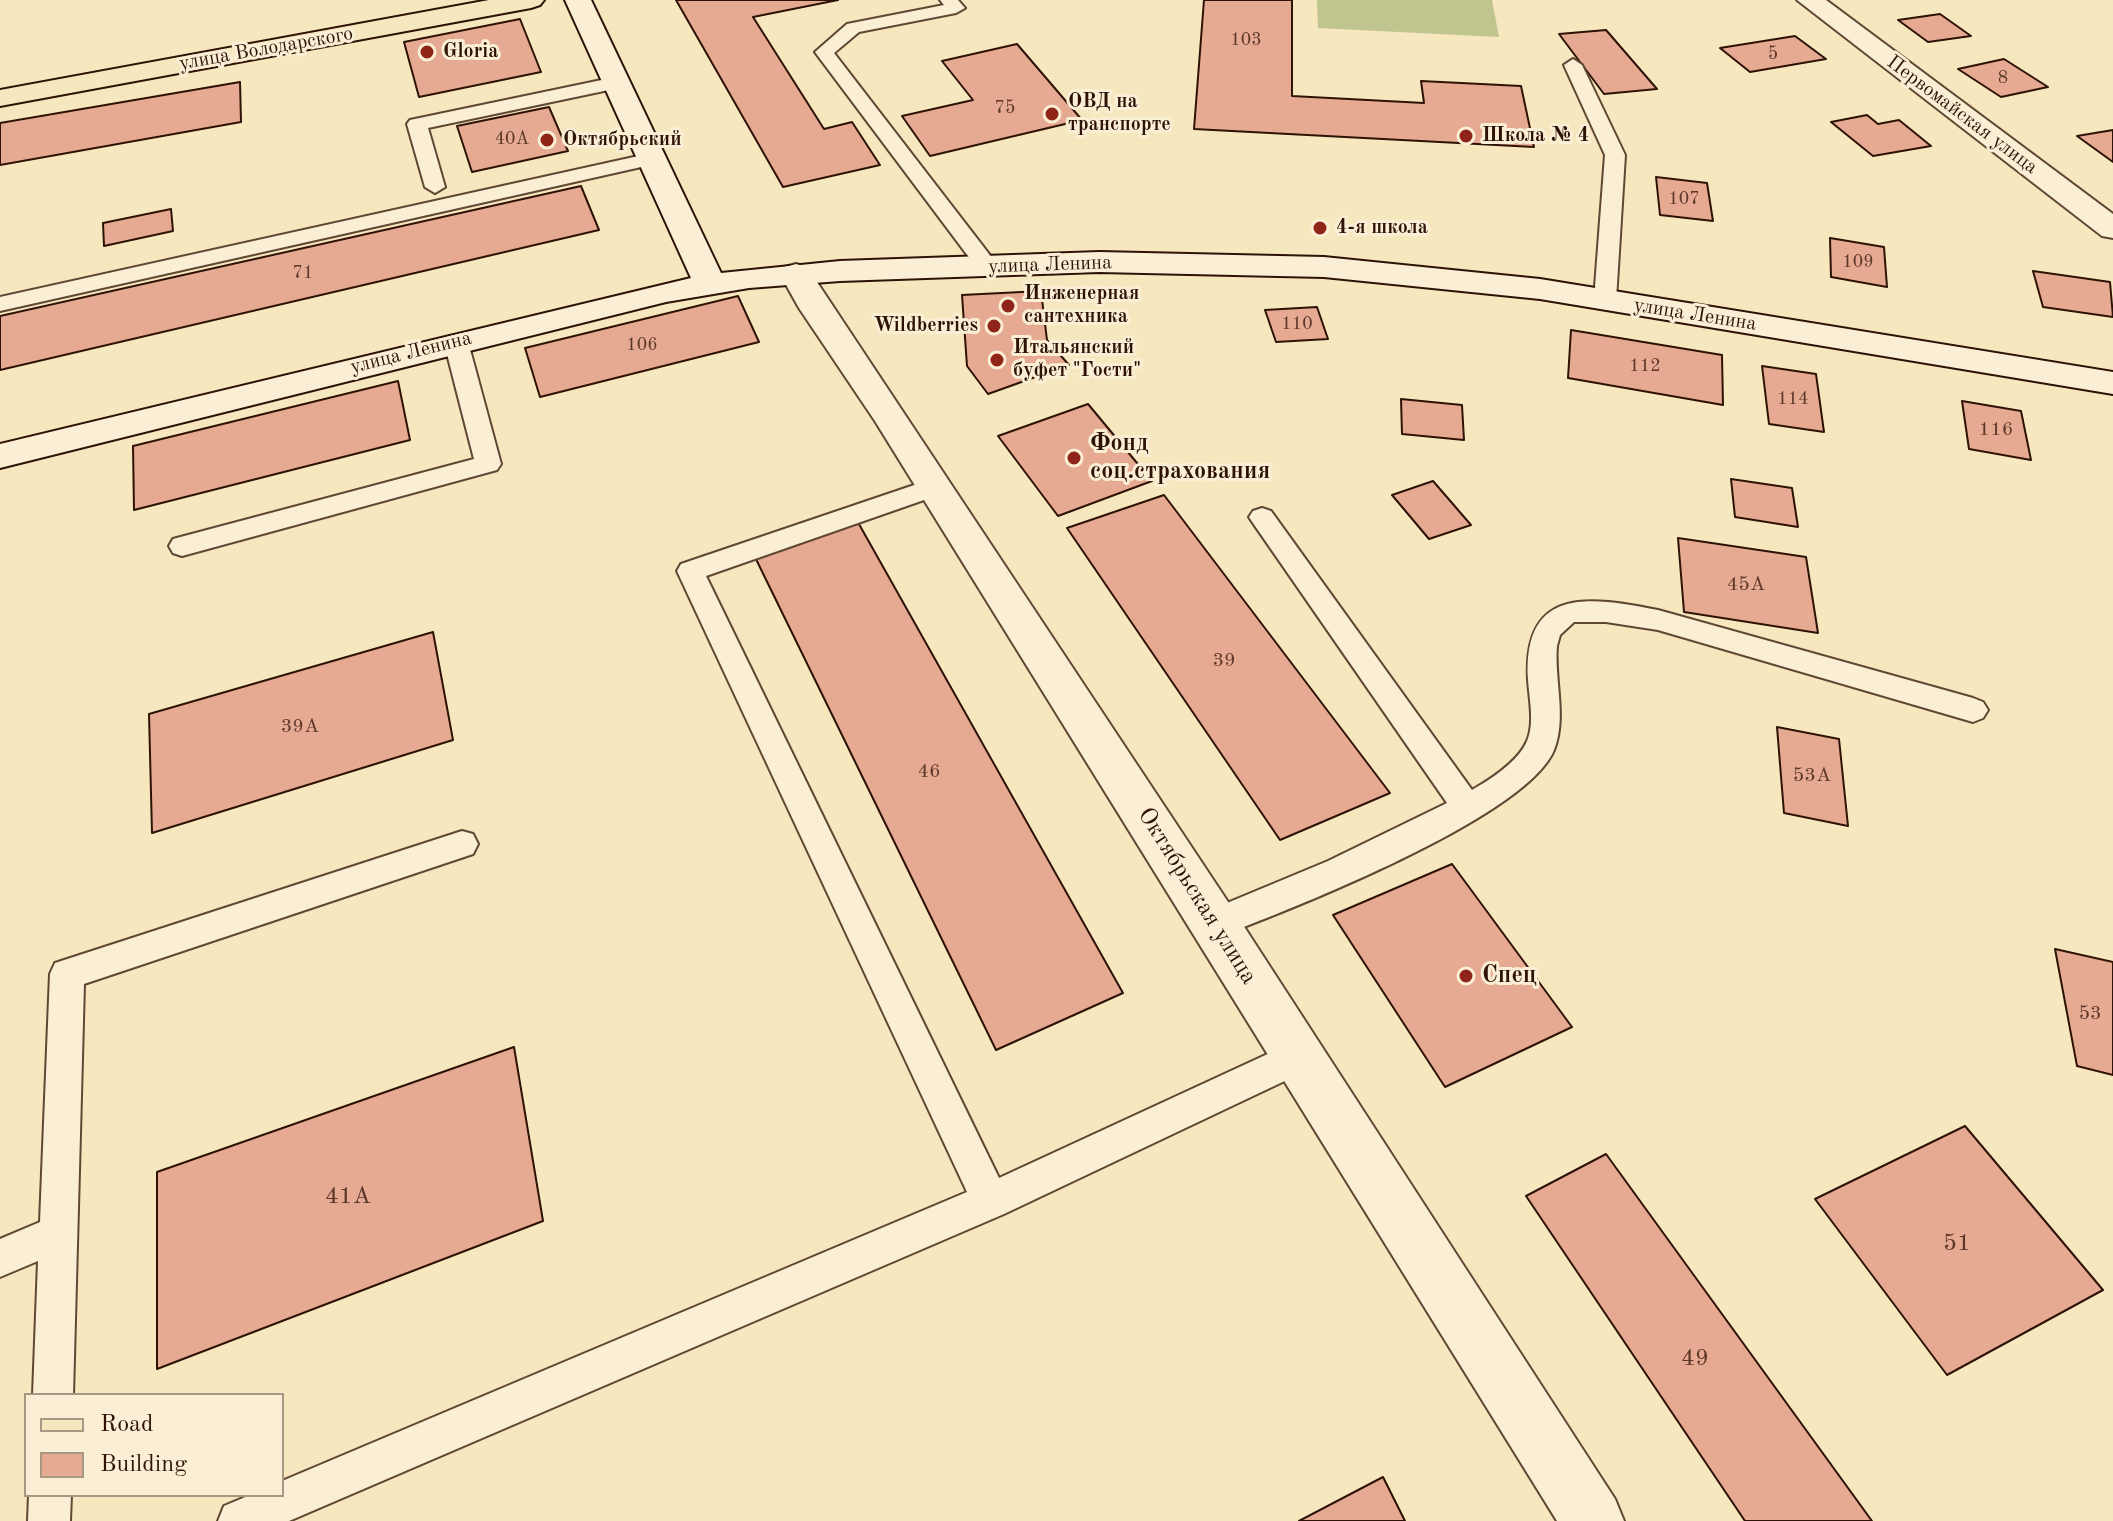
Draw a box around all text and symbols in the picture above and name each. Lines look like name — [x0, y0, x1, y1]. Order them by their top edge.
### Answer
street label: улица Володарского — [177, 22, 355, 76]
house number: 103 — [1230, 29, 1262, 51]
place label: Gloria — [443, 40, 498, 64]
marker: Gloria — [418, 43, 436, 61]
house number: 5 — [1768, 43, 1778, 65]
street label: Первомайская улица — [1882, 50, 2042, 180]
house number: 8 — [1998, 67, 2008, 89]
place label: ОВД на транспорте — [1068, 90, 1171, 137]
house number: 75 — [995, 97, 1015, 119]
marker: ОВД на транспорте — [1043, 105, 1061, 123]
place label: Школа № 4 — [1482, 124, 1589, 148]
marker: Школа № 4 — [1457, 127, 1475, 145]
house number: 40А — [495, 128, 529, 150]
place label: Октябрьский — [563, 128, 682, 152]
marker: Октябрьский — [538, 131, 556, 149]
house number: 107 — [1668, 188, 1700, 210]
place label: 4-я школа — [1336, 216, 1428, 240]
marker: 4-я школа — [1311, 219, 1329, 237]
street label: улица Ленина — [988, 251, 1112, 279]
house number: 109 — [1842, 251, 1874, 273]
house number: 71 — [293, 262, 313, 284]
place label: Инженерная сантехника — [1024, 282, 1139, 329]
street label: улица Ленина — [1632, 293, 1758, 337]
marker: Инженерная сантехника — [999, 297, 1017, 315]
house number: 110 — [1281, 313, 1313, 335]
place label: Wildberries — [874, 314, 978, 338]
marker: Wildberries — [985, 317, 1003, 335]
street label: улица Ленина — [348, 326, 474, 380]
house number: 106 — [626, 334, 658, 356]
place label: Итальянский буфет "Гости" — [1013, 336, 1141, 383]
marker: Итальянский буфет "Гости" — [988, 351, 1006, 369]
house number: 112 — [1629, 355, 1661, 377]
house number: 114 — [1777, 388, 1809, 410]
house number: 116 — [1979, 418, 2013, 442]
place label: Фонд соц.страхования — [1090, 430, 1270, 486]
marker: Фонд соц.страхования — [1065, 449, 1083, 467]
house number: 45А — [1727, 573, 1765, 597]
house number: 39 — [1212, 649, 1236, 673]
house number: 39А — [281, 715, 319, 739]
house number: 46 — [917, 760, 941, 784]
house number: 53А — [1793, 764, 1831, 788]
street label: Октябрьская улица — [1131, 802, 1263, 990]
place label: Спец — [1482, 962, 1537, 990]
marker: Спец — [1457, 967, 1475, 985]
house number: 53 — [2078, 1002, 2102, 1026]
house number: 41А — [325, 1183, 371, 1211]
house number: 51 — [1943, 1230, 1971, 1258]
house number: 49 — [1681, 1345, 1709, 1373]
legend — [24, 1393, 284, 1497]
text: Road — [100, 1413, 153, 1437]
text: Building — [100, 1453, 187, 1477]

